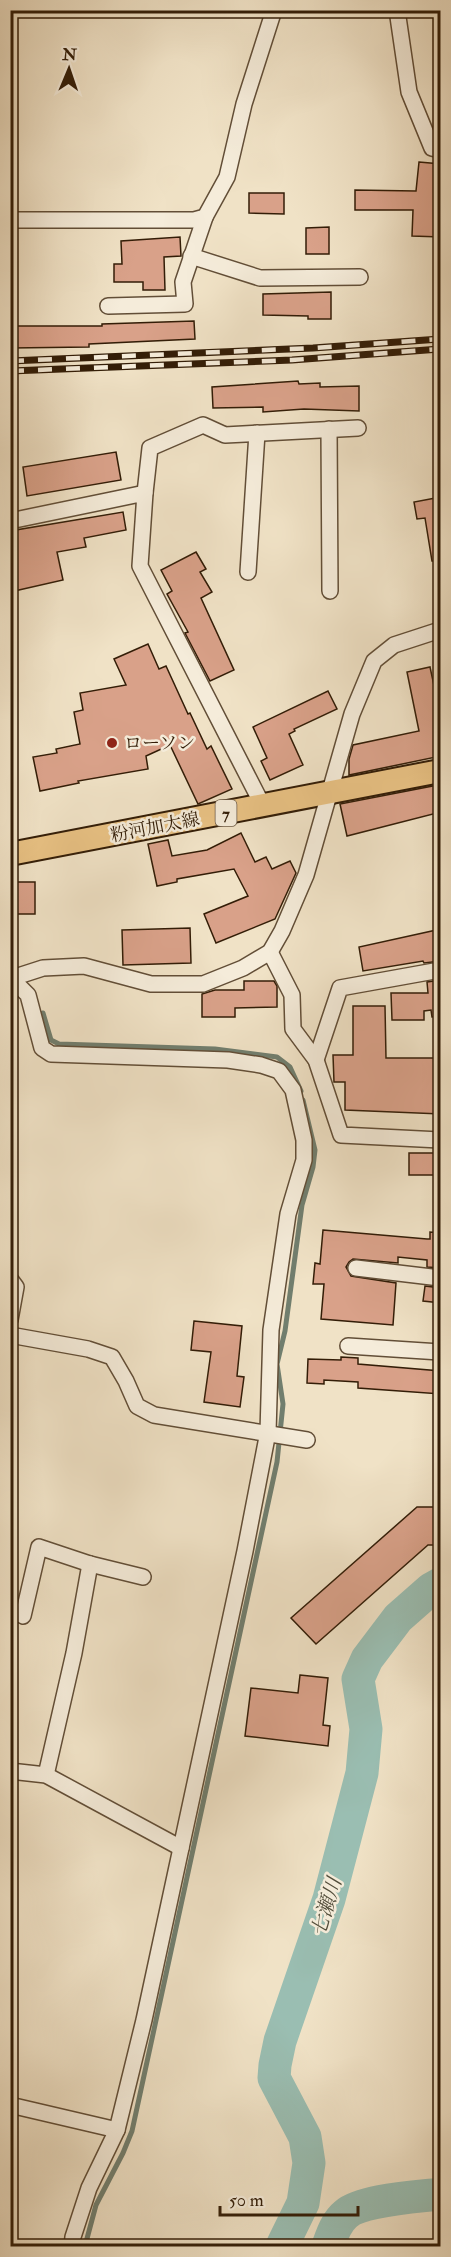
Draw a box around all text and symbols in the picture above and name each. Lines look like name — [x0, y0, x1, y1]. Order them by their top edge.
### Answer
north arrow — [39, 39, 99, 99]
text: N — [61, 45, 78, 65]
place label: ローソン — [124, 732, 195, 755]
marker: ローソン — [105, 736, 119, 750]
road number: 7 — [216, 800, 236, 826]
street label: 粉河加太線 — [109, 808, 201, 847]
water label: 七瀬川 — [306, 1873, 348, 1939]
scale bar — [220, 2179, 358, 2217]
text: 50 m — [229, 2189, 264, 2212]

